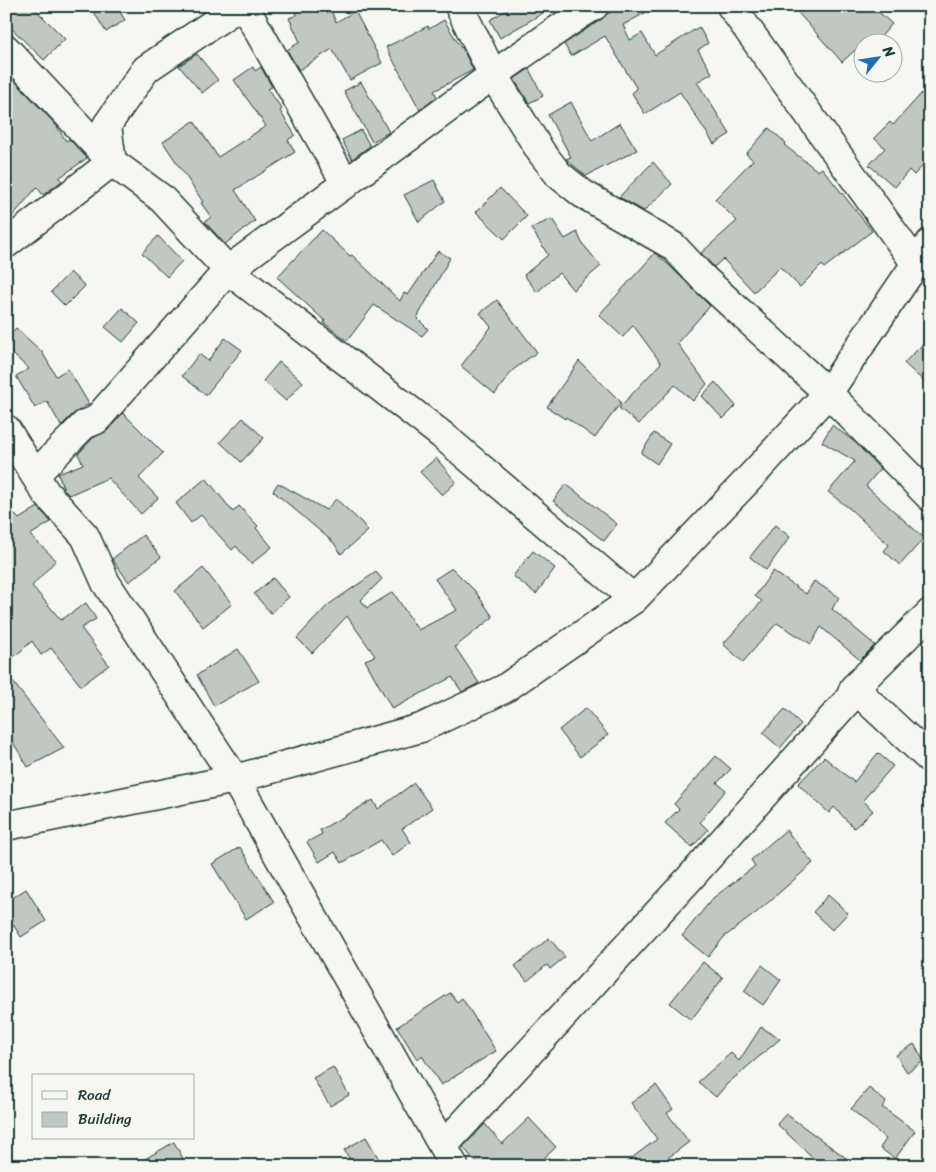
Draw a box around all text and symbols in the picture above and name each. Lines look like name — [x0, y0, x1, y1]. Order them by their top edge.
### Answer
north arrow — [854, 32, 904, 82]
text: N — [875, 40, 902, 62]
legend — [32, 1074, 195, 1140]
text: Road — [78, 1082, 111, 1108]
text: Building — [78, 1106, 132, 1132]

